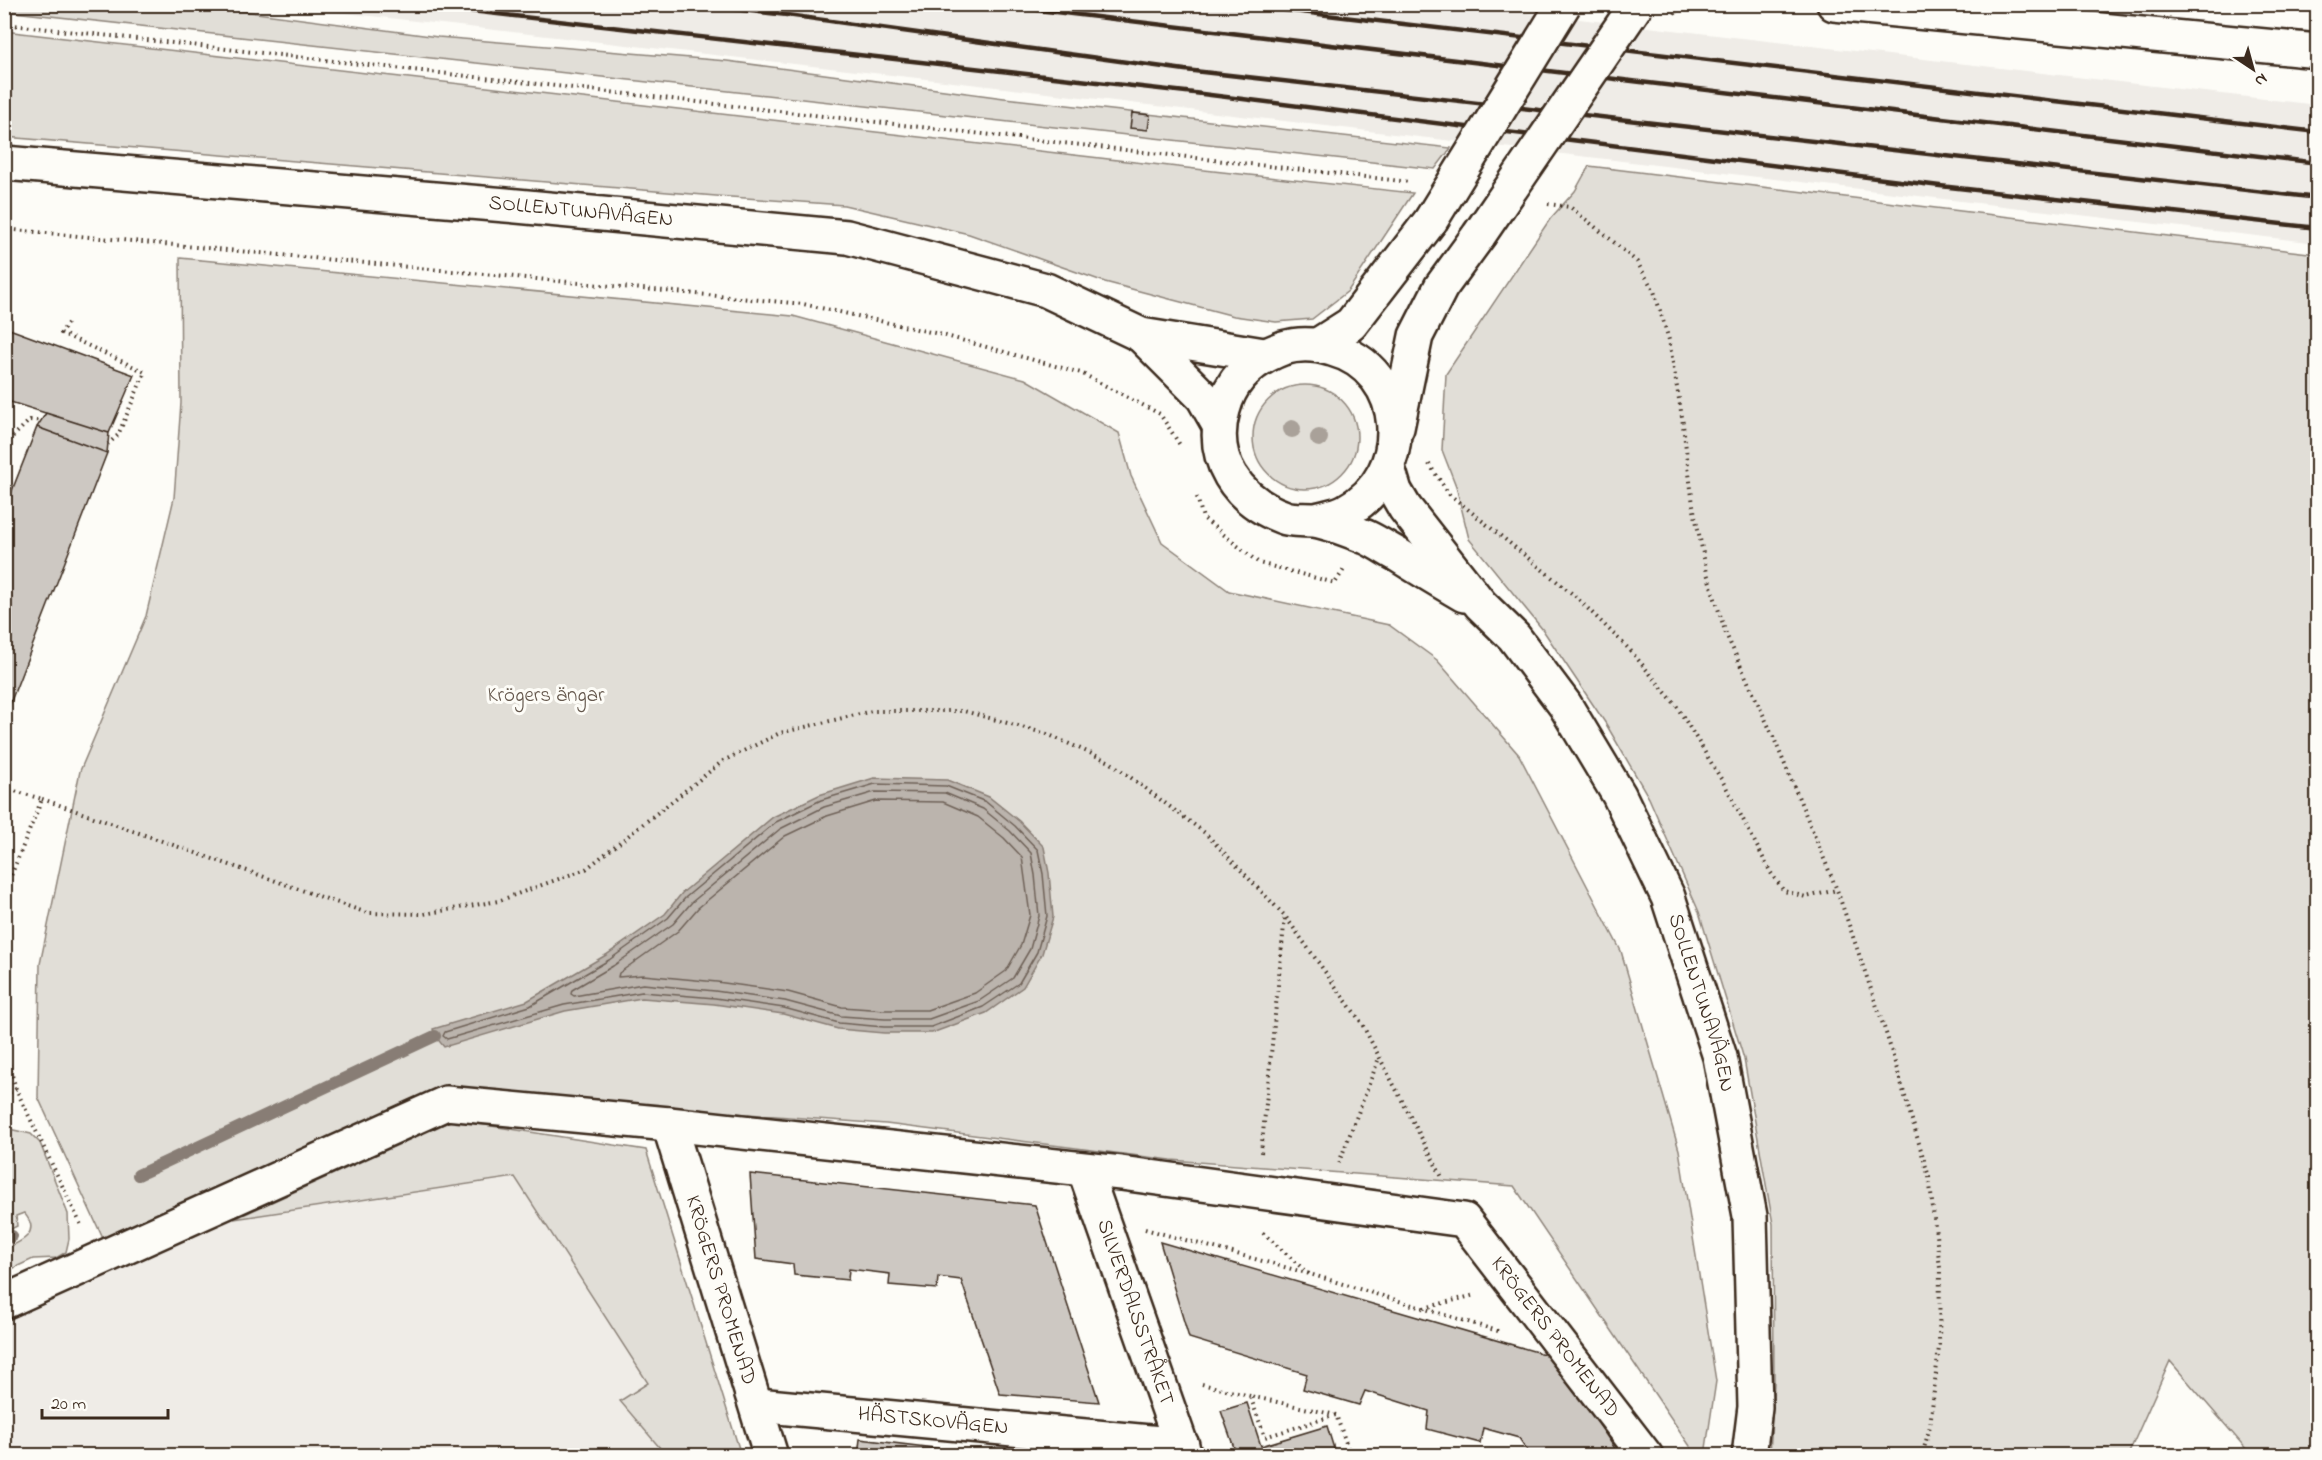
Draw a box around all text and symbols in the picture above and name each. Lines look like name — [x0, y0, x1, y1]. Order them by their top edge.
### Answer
north arrow — [2223, 39, 2283, 99]
text: N — [2249, 67, 2272, 93]
street label: SOLLENTUNAVÄGEN — [487, 189, 674, 236]
park label: Krögers ängar — [487, 681, 605, 713]
street label: SOLLENTUNAVÄGEN — [1659, 910, 1741, 1094]
street label: KRÖGERS PROMENAD — [677, 1192, 763, 1389]
street label: SILVERDALSSTRÅKET — [1088, 1216, 1181, 1410]
street label: KRÖGERS PROMENAD — [1483, 1251, 1627, 1425]
scale bar — [42, 1382, 168, 1420]
text: 20 m — [51, 1392, 86, 1418]
street label: HÄSTSKOVÄGEN — [857, 1400, 1010, 1444]

